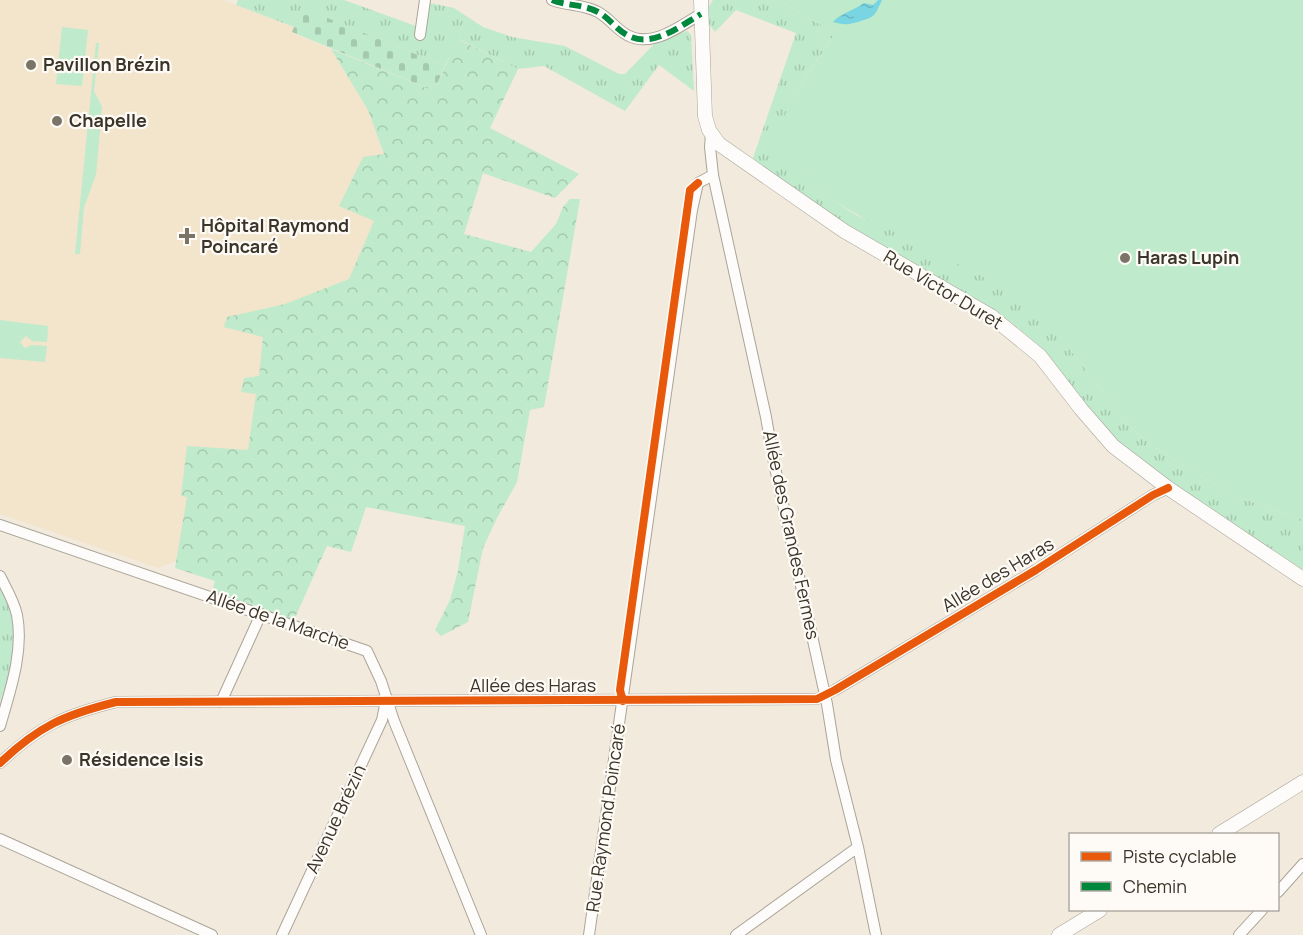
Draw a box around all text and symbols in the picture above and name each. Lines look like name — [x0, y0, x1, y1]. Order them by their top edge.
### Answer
place label: Pavillon Brézin — [43, 52, 171, 76]
marker: Pavillon Brézin — [24, 58, 38, 72]
place label: Chapelle — [69, 108, 147, 132]
marker: Chapelle — [50, 114, 64, 128]
place label: Hôpital Raymond Poincaré — [201, 213, 349, 258]
marker: Hôpital Raymond Poincaré — [178, 227, 196, 245]
street label: Rue Victor Duret — [879, 244, 1008, 334]
place label: Haras Lupin — [1137, 245, 1239, 269]
marker: Haras Lupin — [1118, 251, 1132, 265]
street label: Allée des Grandes Fermes — [758, 428, 826, 642]
street label: Allée des Haras — [937, 531, 1058, 617]
street label: Allée de la Marche — [204, 583, 353, 655]
street label: Allée des Haras — [470, 673, 596, 697]
street label: Rue Raymond Poincaré — [580, 722, 630, 914]
place label: Résidence Isis — [79, 747, 204, 771]
marker: Résidence Isis — [60, 753, 74, 767]
street label: Avenue Brézin — [299, 760, 371, 877]
legend — [1069, 833, 1279, 911]
text: Piste cyclable — [1123, 844, 1237, 868]
text: Chemin — [1123, 874, 1187, 898]

